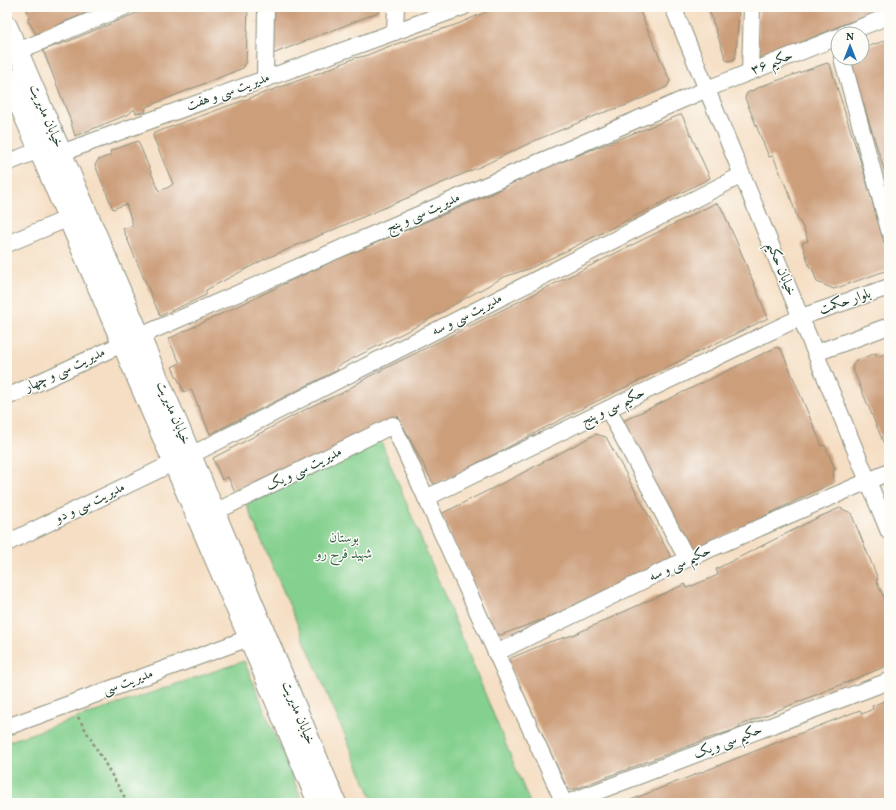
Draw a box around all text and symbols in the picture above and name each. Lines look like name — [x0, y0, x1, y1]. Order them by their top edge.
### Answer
north arrow — [830, 26, 870, 66]
text: N — [846, 30, 854, 45]
street label: حکیم ۳۶ — [748, 46, 797, 83]
street label: مدیریت سی و هفت — [183, 68, 273, 116]
street label: خیابان مدیریت — [24, 81, 68, 151]
street label: مدیریت سی و پنج — [383, 188, 464, 240]
street label: خیابان حکیم — [759, 239, 800, 300]
street label: بلوار حکمت — [816, 284, 874, 320]
street label: مدیریت سی و سه — [428, 289, 506, 341]
street label: مدیریت سی و چهار — [20, 343, 109, 398]
street label: خیابان مدیریت — [151, 378, 195, 448]
street label: حکیم سی و پنج — [578, 383, 649, 433]
street label: مدیریت سی و یک — [263, 442, 345, 496]
street label: مدیریت سی و دو — [50, 478, 128, 529]
park label: بوستان شهید فرح رو — [314, 529, 372, 566]
street label: حکیم سی و سه — [646, 541, 716, 589]
street label: مدیریت سی — [100, 664, 156, 700]
street label: خیابان مدیریت — [277, 678, 319, 748]
street label: حکیم سی و یک — [691, 720, 766, 767]

